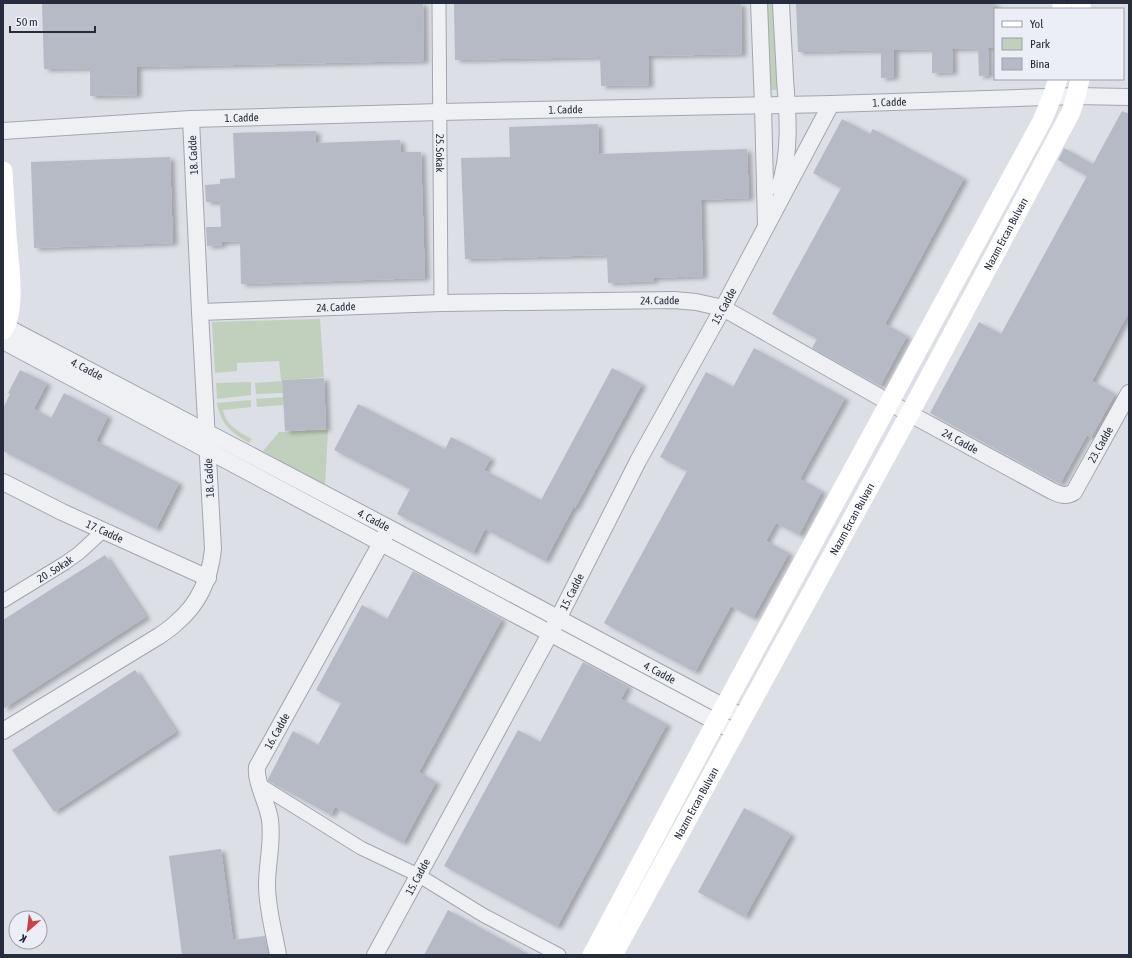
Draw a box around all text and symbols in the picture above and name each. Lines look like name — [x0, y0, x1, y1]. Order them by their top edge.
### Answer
scale bar — [10, 8, 95, 34]
legend — [994, 8, 1124, 80]
text: 50 m — [16, 15, 38, 29]
text: Yol — [1030, 17, 1044, 31]
text: Park — [1030, 37, 1051, 51]
text: Bina — [1030, 57, 1050, 71]
street label: 1. Cadde — [872, 96, 907, 109]
street label: 1. Cadde — [548, 103, 583, 116]
street label: 1. Cadde — [224, 111, 259, 124]
street label: 25. Sokak — [434, 134, 446, 172]
street label: 18. Cadde — [186, 135, 200, 175]
street label: Nazım Ercan Bulvarı — [982, 196, 1030, 272]
street label: 15. Cadde — [709, 286, 739, 326]
street label: 24. Cadde — [640, 294, 680, 306]
street label: 24. Cadde — [316, 300, 356, 314]
street label: 4. Cadde — [69, 356, 105, 382]
street label: 23. Cadde — [1086, 424, 1115, 465]
street label: 24. Cadde — [940, 426, 980, 456]
street label: 18. Cadde — [202, 458, 216, 498]
street label: Nazım Ercan Bulvarı — [827, 481, 876, 557]
street label: 4. Cadde — [356, 507, 392, 533]
street label: 17. Cadde — [84, 518, 125, 545]
street label: 20 . Sokak — [35, 553, 75, 585]
street label: 15. Cadde — [557, 572, 586, 612]
street label: 4. Cadde — [642, 659, 678, 686]
street label: 16. Cadde — [262, 711, 292, 751]
street label: Nazım Ercan Bulvarı — [672, 765, 721, 841]
street label: 15. Cadde — [403, 857, 432, 897]
north arrow — [8, 910, 48, 950]
text: K — [18, 932, 29, 945]

